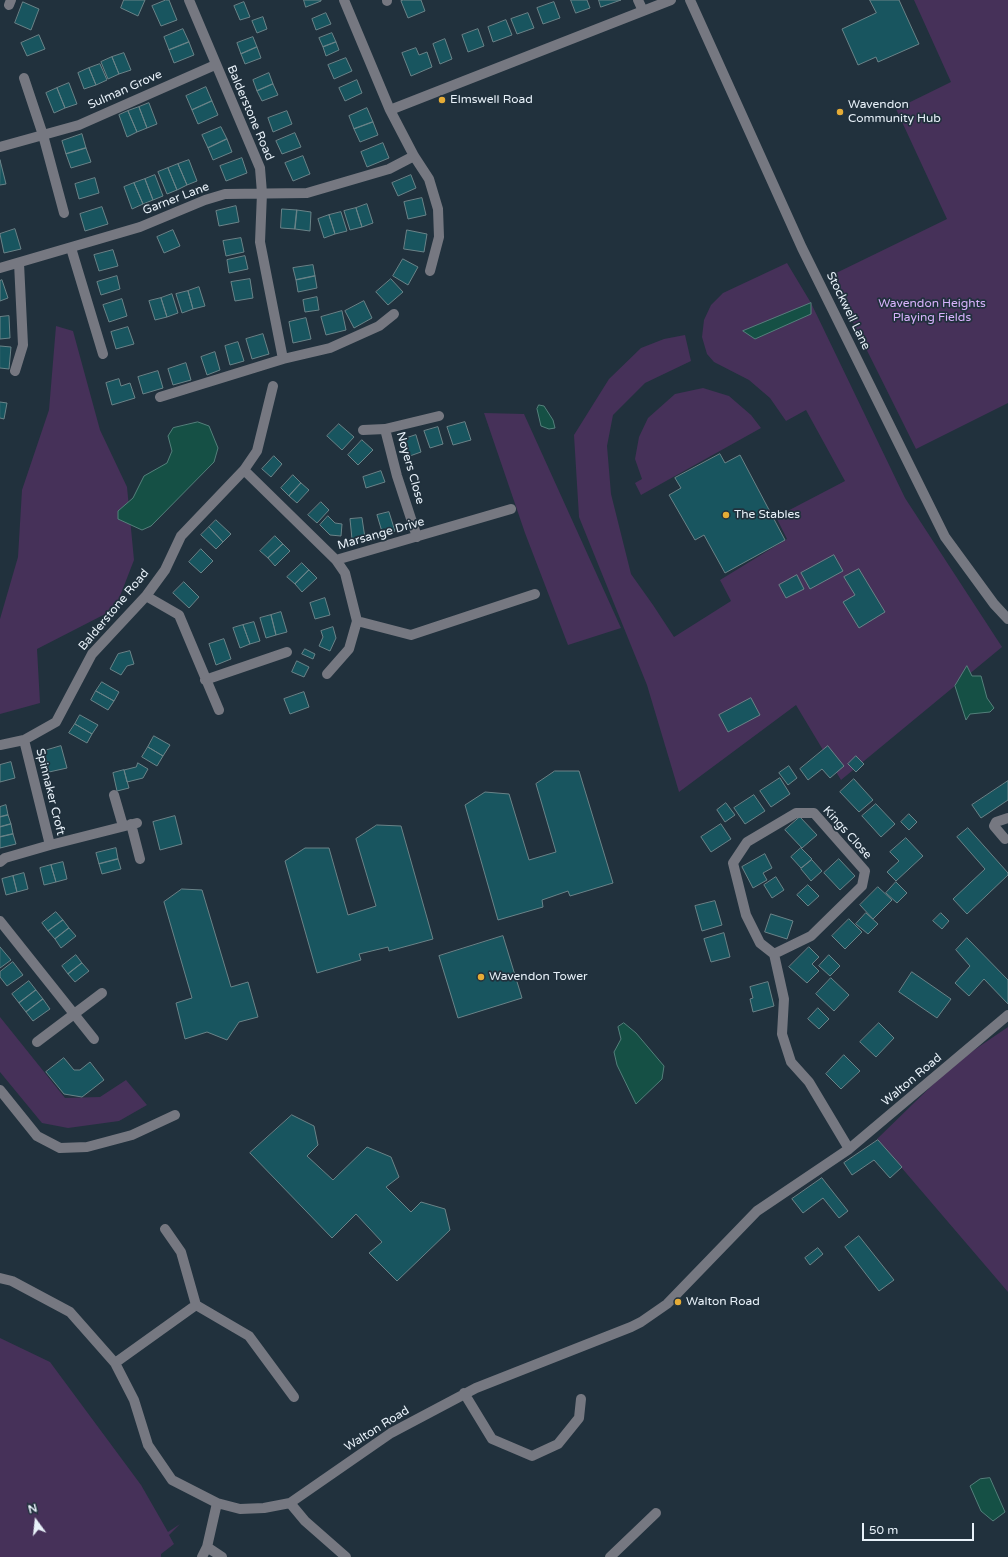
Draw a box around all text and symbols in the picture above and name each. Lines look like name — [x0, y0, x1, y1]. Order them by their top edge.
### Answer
street label: Balderstone Road — [223, 63, 277, 163]
street label: Sulman Grove — [86, 67, 164, 113]
place label: Elmswell Road — [450, 93, 533, 107]
marker: Elmswell Road — [437, 95, 447, 105]
place label: Wavendon Community Hub — [848, 98, 941, 126]
marker: Wavendon Community Hub — [835, 107, 845, 117]
street label: Garner Lane — [141, 180, 211, 218]
street label: Stockwell Lane — [823, 270, 873, 352]
park label: Wavendon Heights Playing Fields — [878, 297, 986, 325]
street label: Noyers Close — [393, 430, 427, 506]
place label: The Stables — [734, 508, 800, 522]
marker: The Stables — [721, 510, 731, 520]
street label: Marsange Drive — [336, 515, 426, 553]
street label: Balderstone Road — [76, 566, 152, 654]
street label: Spinnaker Croft — [32, 747, 68, 837]
street label: Kings Close — [820, 804, 874, 862]
place label: Wavendon Tower — [489, 970, 588, 984]
marker: Wavendon Tower — [476, 972, 486, 982]
street label: Walton Road — [879, 1051, 945, 1109]
place label: Walton Road — [686, 1295, 760, 1309]
marker: Walton Road — [673, 1297, 683, 1307]
street label: Walton Road — [342, 1403, 412, 1455]
north arrow — [16, 1501, 56, 1541]
text: N — [27, 1502, 39, 1516]
scale bar — [864, 1515, 976, 1541]
text: 50 m — [869, 1523, 898, 1537]

